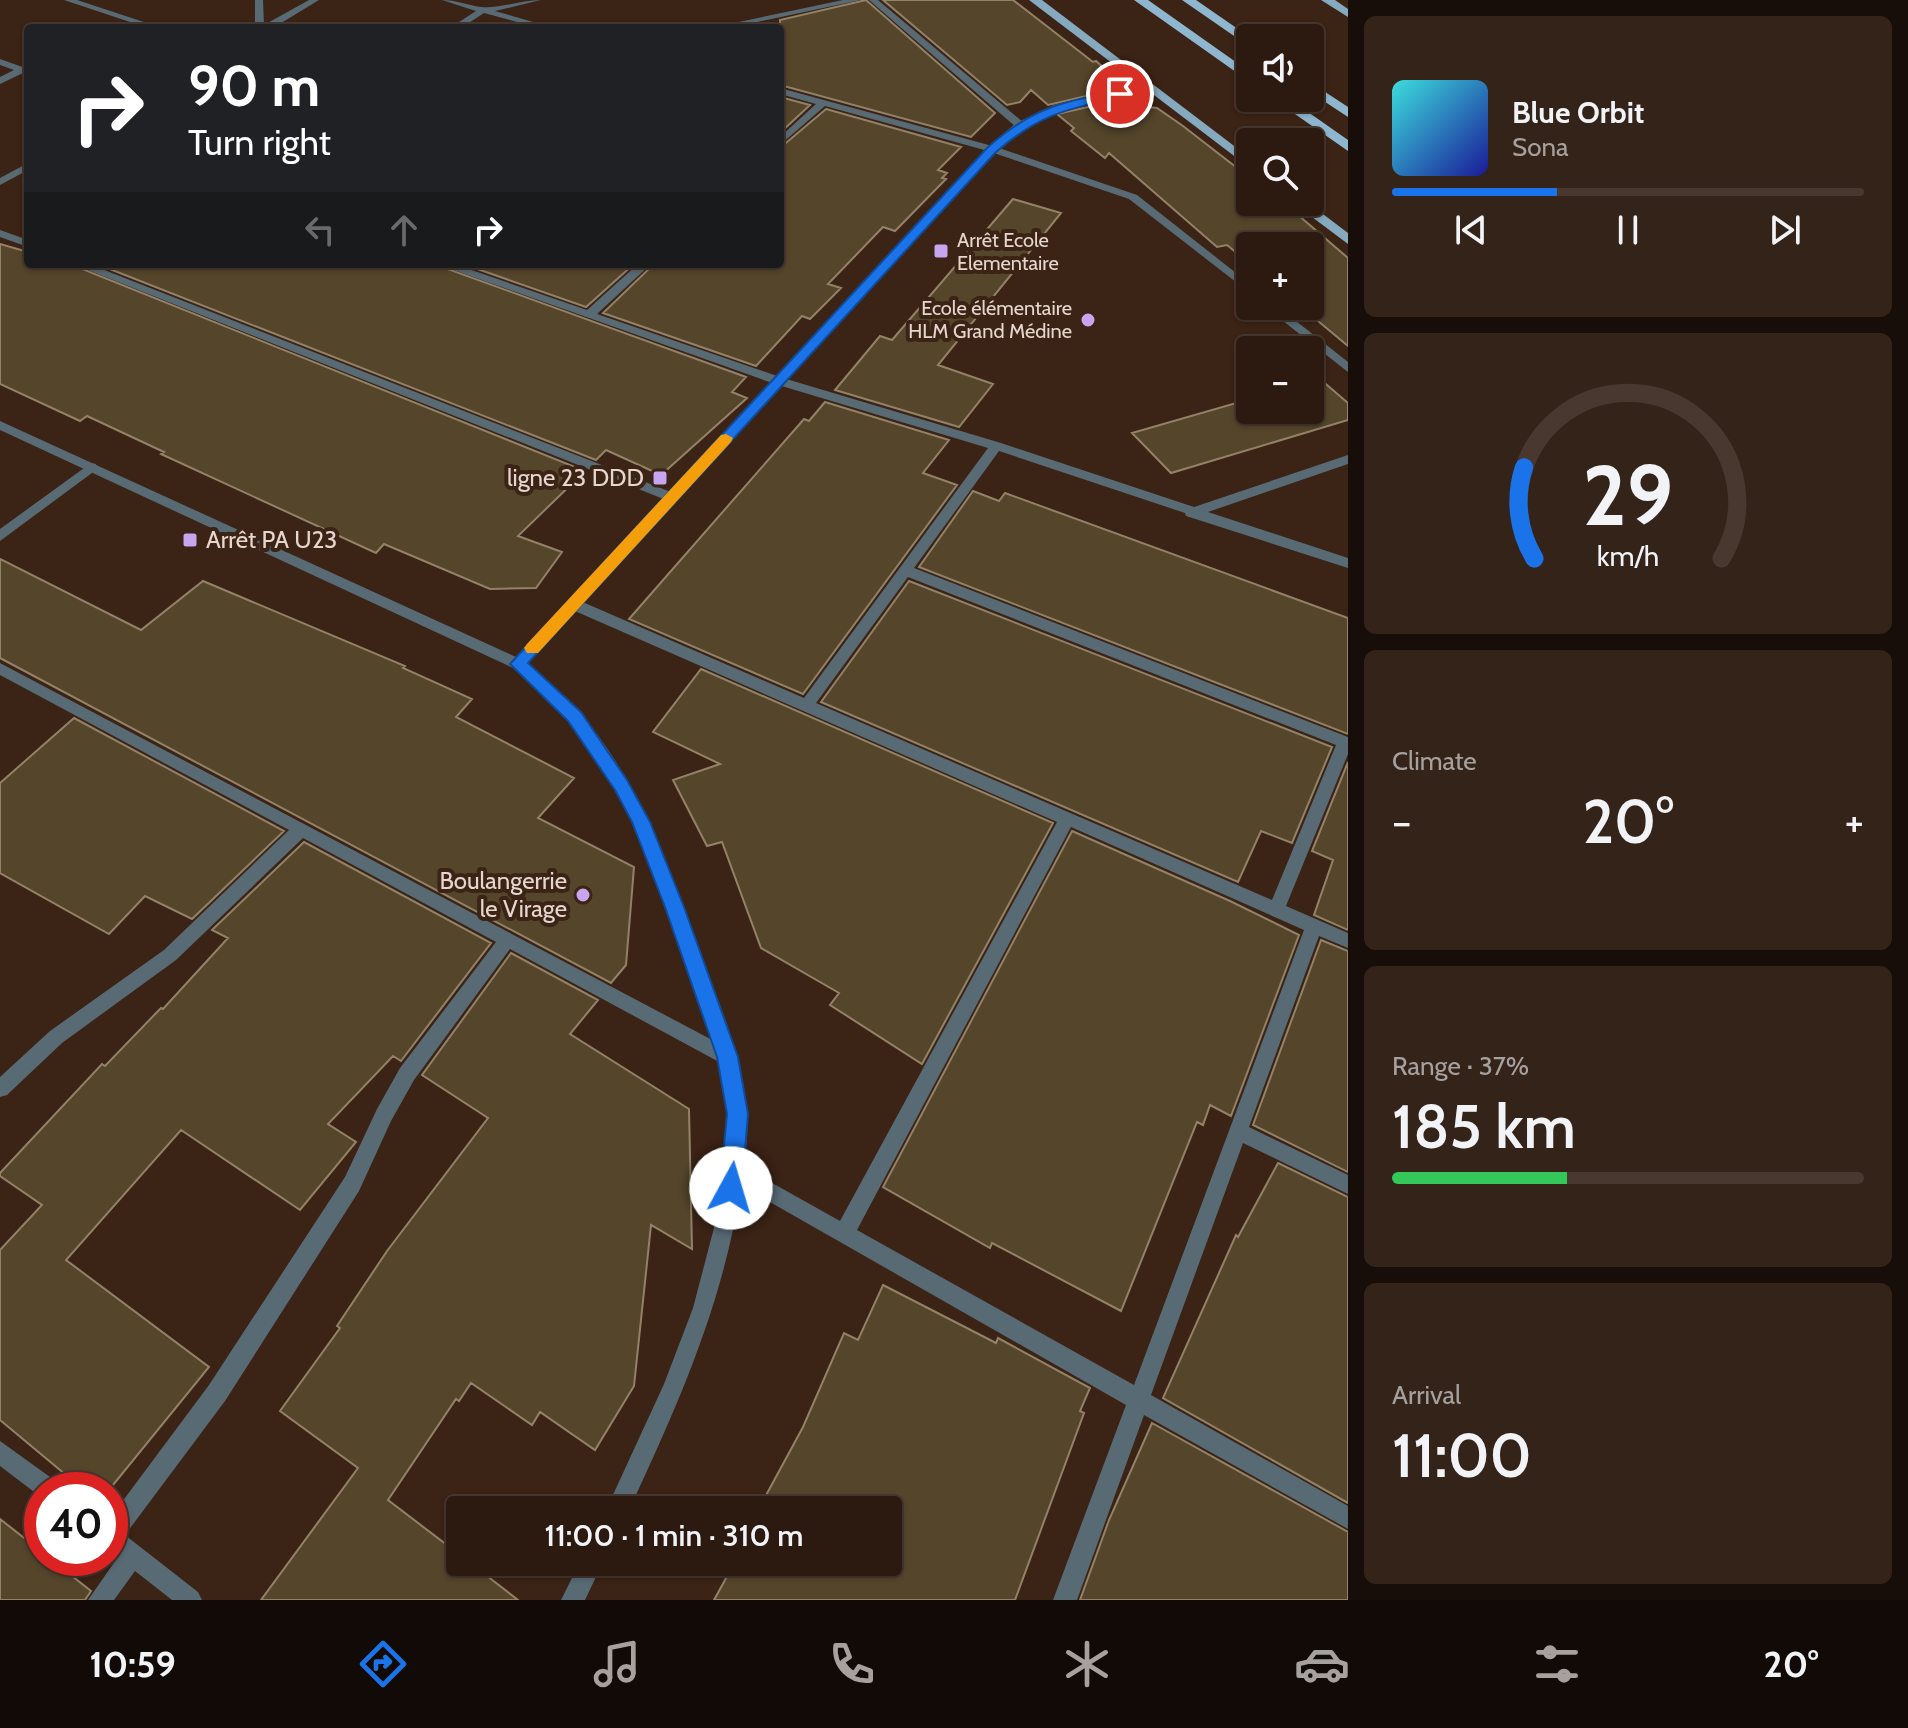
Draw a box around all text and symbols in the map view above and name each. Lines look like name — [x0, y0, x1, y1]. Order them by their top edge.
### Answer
map controls — [1236, 24, 1324, 424]
button: sound — [1236, 24, 1324, 112]
text: 90 m — [188, 52, 320, 120]
icon: right — [56, 56, 160, 160]
pin — [1086, 60, 1154, 128]
icon: arrive — [1098, 72, 1142, 116]
text: Blue Orbit — [1512, 94, 1644, 131]
text: Turn right — [188, 120, 331, 164]
button: search — [1236, 128, 1324, 216]
text: Sona — [1512, 131, 1569, 163]
icon: left — [298, 208, 342, 252]
icon: ahead — [382, 208, 426, 252]
icon: right — [466, 208, 510, 252]
icon: previous — [1449, 208, 1493, 252]
icon: pause — [1606, 208, 1650, 252]
icon: next — [1763, 208, 1807, 252]
place label: Arrêt Ecole Elementaire — [957, 228, 1059, 275]
button: + — [1236, 232, 1324, 320]
marker: Arrêt Ecole Elementaire — [932, 242, 950, 260]
place label: Ecole élémentaire HLM Grand Médine — [908, 296, 1072, 343]
marker: Ecole élémentaire HLM Grand Médine — [1079, 311, 1097, 329]
button: − — [1236, 336, 1324, 424]
text: 29 — [1583, 445, 1673, 546]
place label: ligne 23 DDD — [507, 463, 644, 492]
marker: ligne 23 DDD — [651, 469, 669, 487]
place label: Arrêt PA U23 — [206, 525, 337, 554]
marker: Arrêt PA U23 — [181, 531, 199, 549]
text: km/h — [1597, 538, 1659, 573]
text: Climate — [1392, 745, 1477, 777]
text: 20° — [1582, 785, 1674, 858]
text: − — [1392, 795, 1411, 848]
text: + — [1845, 795, 1864, 848]
place label: Boulangerrie le Virage — [440, 866, 567, 923]
marker: Boulangerrie le Virage — [574, 886, 592, 904]
text: Range · 37% — [1392, 1050, 1529, 1082]
text: 185 km — [1392, 1090, 1576, 1163]
position arrow — [689, 1146, 773, 1230]
text: Arrival — [1392, 1379, 1461, 1411]
text: 11:00 — [1392, 1419, 1532, 1492]
speed limit sign: 40 — [24, 1472, 128, 1576]
text: 11:00 · 1 min · 310 m — [545, 1517, 803, 1554]
icon: directions — [355, 1636, 411, 1692]
icon: music — [589, 1636, 645, 1692]
icon: phone — [824, 1636, 880, 1692]
icon: climate — [1059, 1636, 1115, 1692]
icon: car — [1294, 1636, 1350, 1692]
icon: filters — [1529, 1636, 1585, 1692]
text: 10:59 — [89, 1642, 176, 1686]
text: 20° — [1764, 1642, 1818, 1686]

